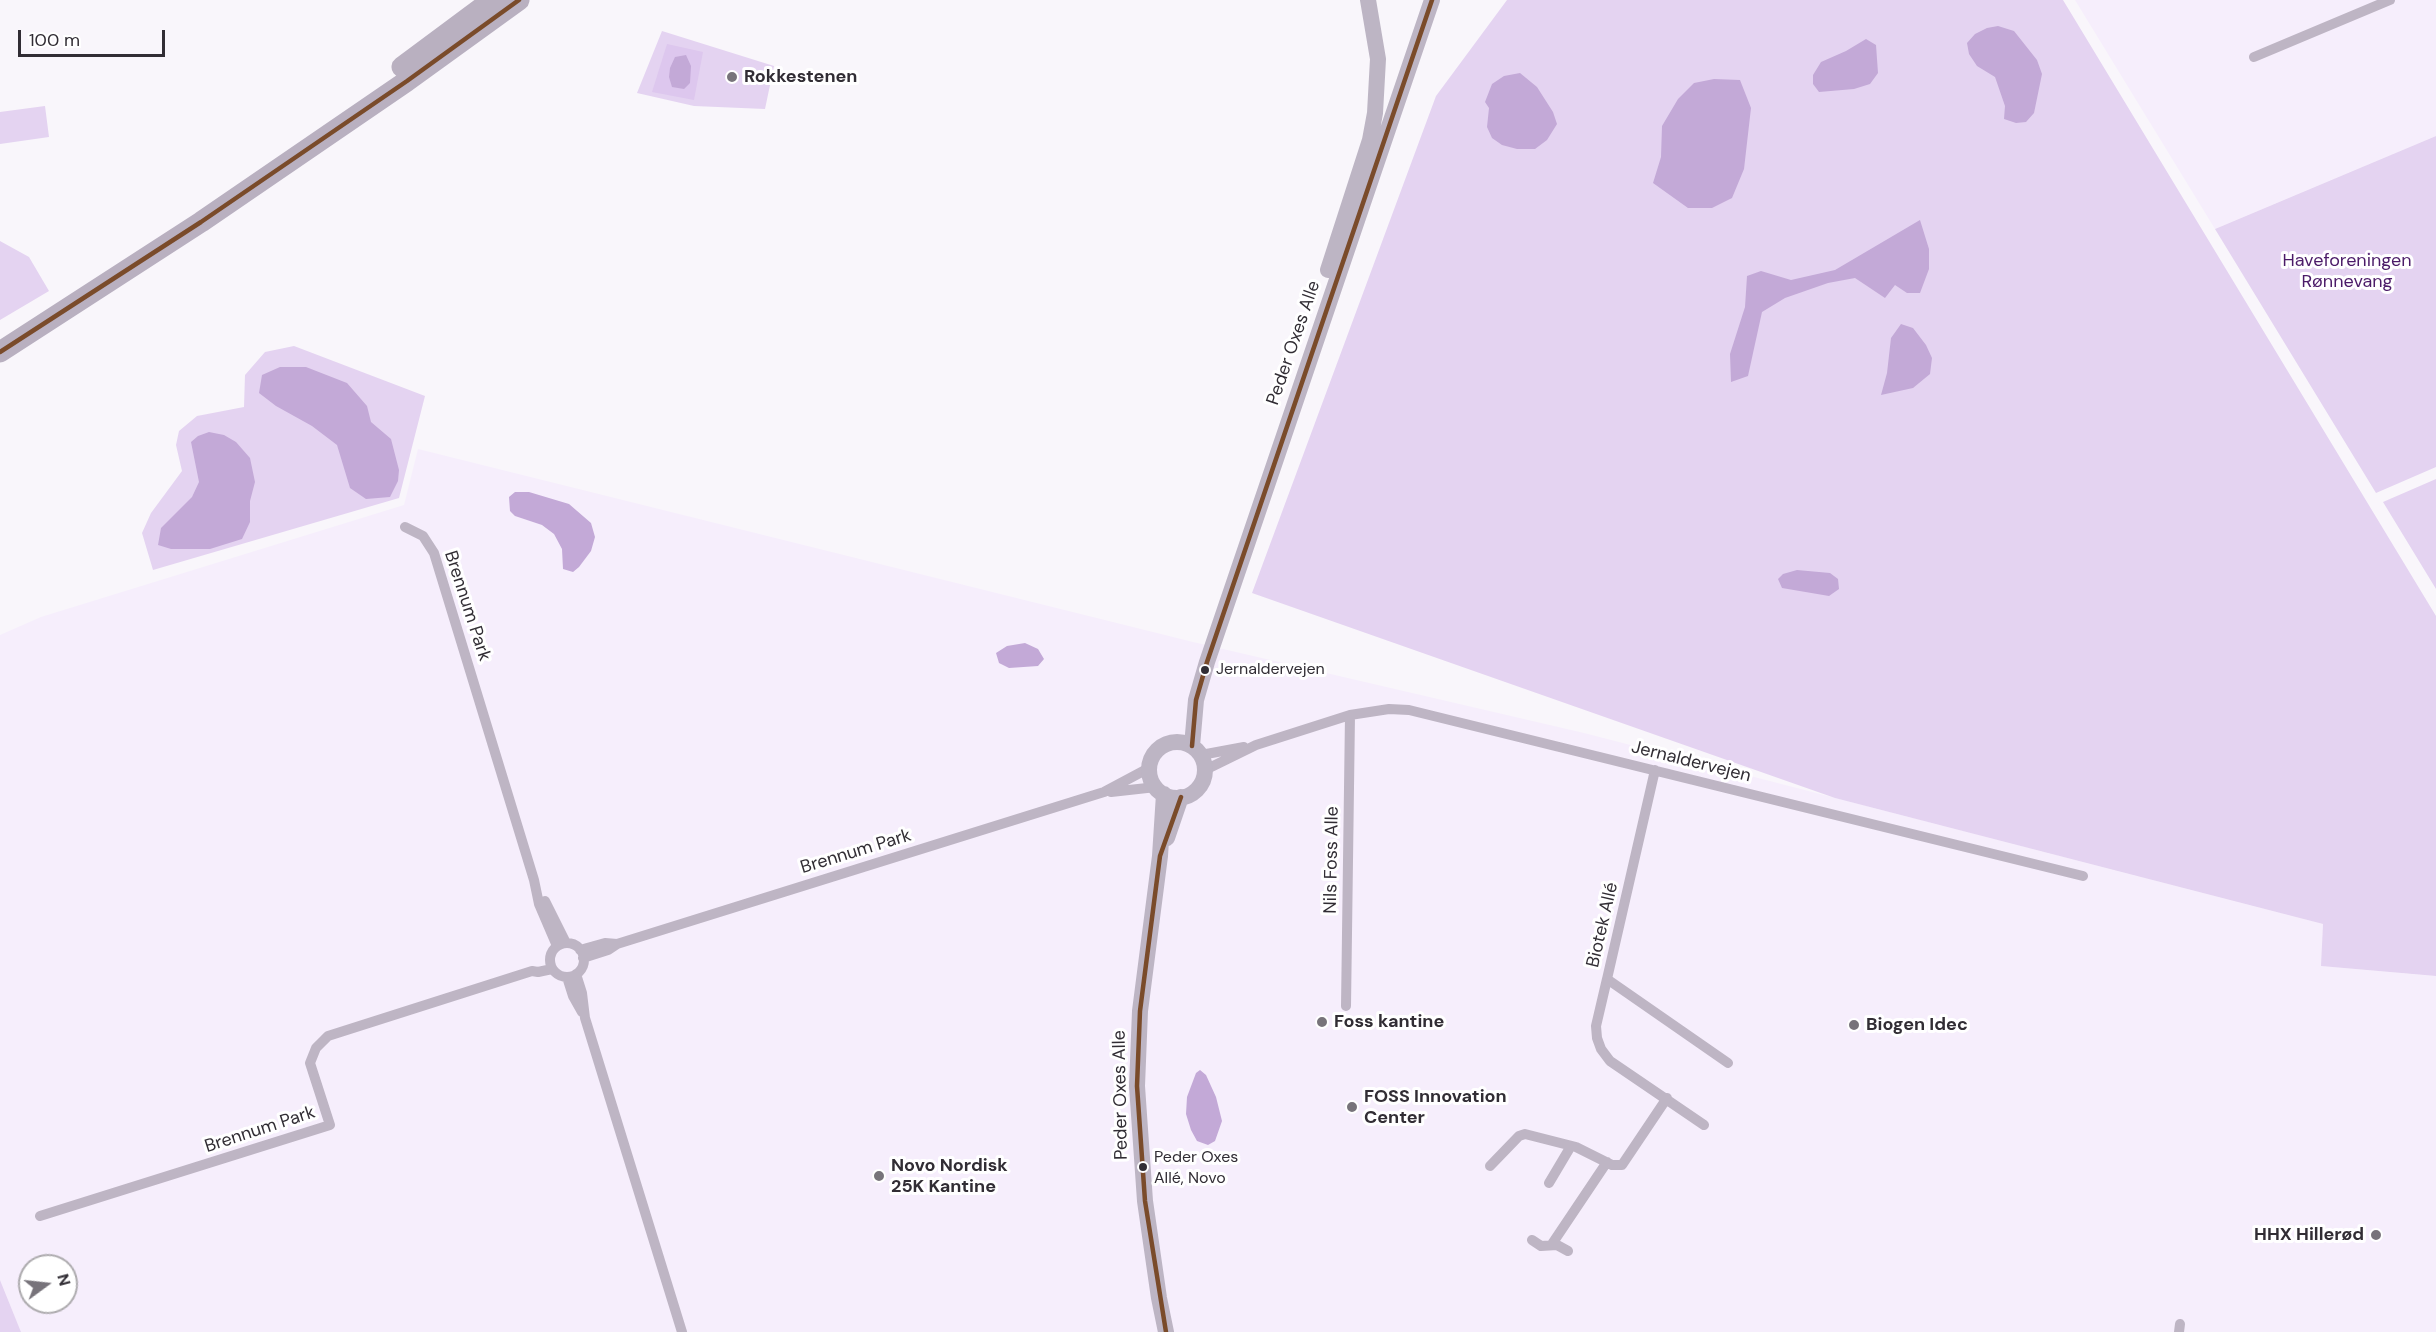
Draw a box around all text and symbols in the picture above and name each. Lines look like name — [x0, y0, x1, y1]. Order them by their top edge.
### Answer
scale bar — [21, 18, 168, 56]
text: 100 m — [29, 28, 80, 52]
place label: Rokkestenen — [744, 66, 857, 88]
marker: Rokkestenen — [725, 70, 739, 84]
park label: Haveforeningen Rønnevang — [2282, 250, 2412, 292]
street label: Peder Oxes Alle — [1263, 278, 1325, 408]
street label: Brennum Park — [439, 548, 495, 664]
place label: Jernaldervejen — [1216, 660, 1325, 680]
marker: Jernaldervejen — [1199, 664, 1211, 676]
street label: Jernaldervejen — [1629, 737, 1753, 787]
street label: Nils Foss Alle — [1320, 806, 1344, 914]
street label: Brennum Park — [798, 825, 914, 879]
street label: Biotek Allé — [1583, 880, 1623, 970]
place label: Foss kantine — [1334, 1011, 1444, 1033]
place label: Biogen Idec — [1866, 1014, 1968, 1036]
marker: Foss kantine — [1315, 1015, 1329, 1029]
marker: Biogen Idec — [1847, 1018, 1861, 1032]
street label: Peder Oxes Alle — [1109, 1030, 1133, 1160]
place label: FOSS Innovation Center — [1364, 1086, 1507, 1128]
marker: FOSS Innovation Center — [1345, 1100, 1359, 1114]
street label: Brennum Park — [202, 1102, 318, 1158]
place label: Peder Oxes Allé, Novo — [1154, 1148, 1238, 1186]
place label: Novo Nordisk 25K Kantine — [891, 1155, 1008, 1198]
marker: Peder Oxes Allé, Novo — [1137, 1161, 1149, 1173]
marker: Novo Nordisk 25K Kantine — [872, 1169, 886, 1183]
place label: HHX Hillerød — [2254, 1224, 2364, 1246]
marker: HHX Hillerød — [2369, 1228, 2383, 1242]
north arrow — [18, 1254, 78, 1314]
text: N — [52, 1271, 76, 1288]

